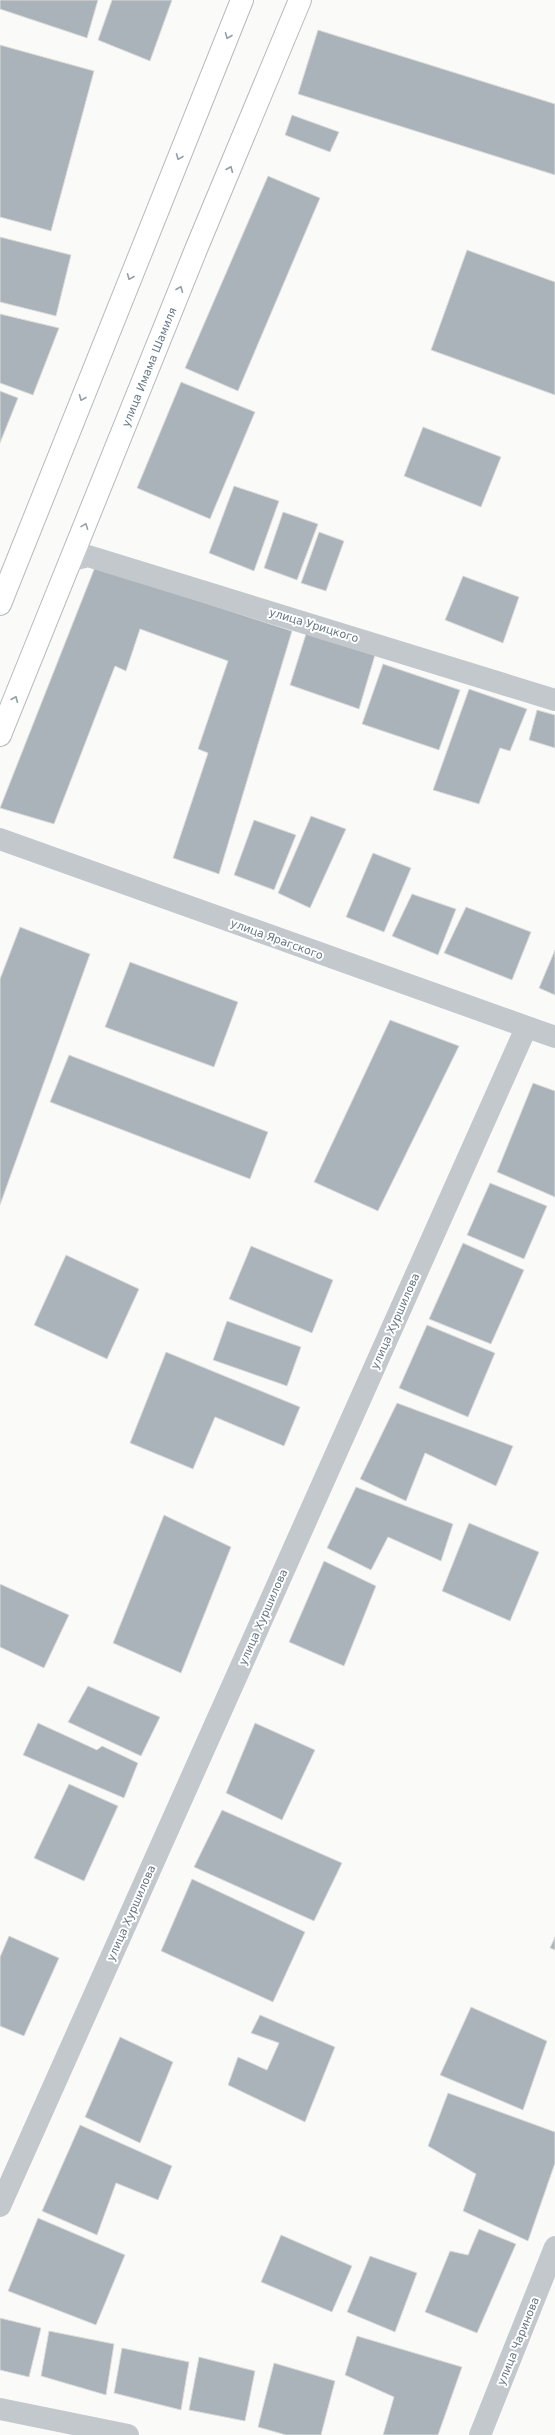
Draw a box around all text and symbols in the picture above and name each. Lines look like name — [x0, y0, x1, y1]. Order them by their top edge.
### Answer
one-way arrow — [224, 33, 232, 40]
one-way arrow — [176, 152, 184, 160]
one-way arrow — [225, 165, 233, 173]
one-way arrow — [127, 274, 135, 281]
one-way arrow — [176, 285, 184, 292]
street label: улица Имама Шамиля — [119, 305, 179, 429]
one-way arrow — [78, 394, 86, 401]
one-way arrow — [81, 523, 89, 530]
street label: улица Урицкого — [268, 606, 360, 645]
one-way arrow — [11, 695, 19, 702]
street label: улица Ярагского — [229, 917, 325, 962]
street label: улица Хуршилова — [368, 1271, 422, 1371]
street label: улица Хуршилова — [236, 1567, 290, 1667]
street label: улица Хуршилова — [104, 1863, 158, 1963]
street label: улица Чаринова — [495, 2295, 542, 2387]

